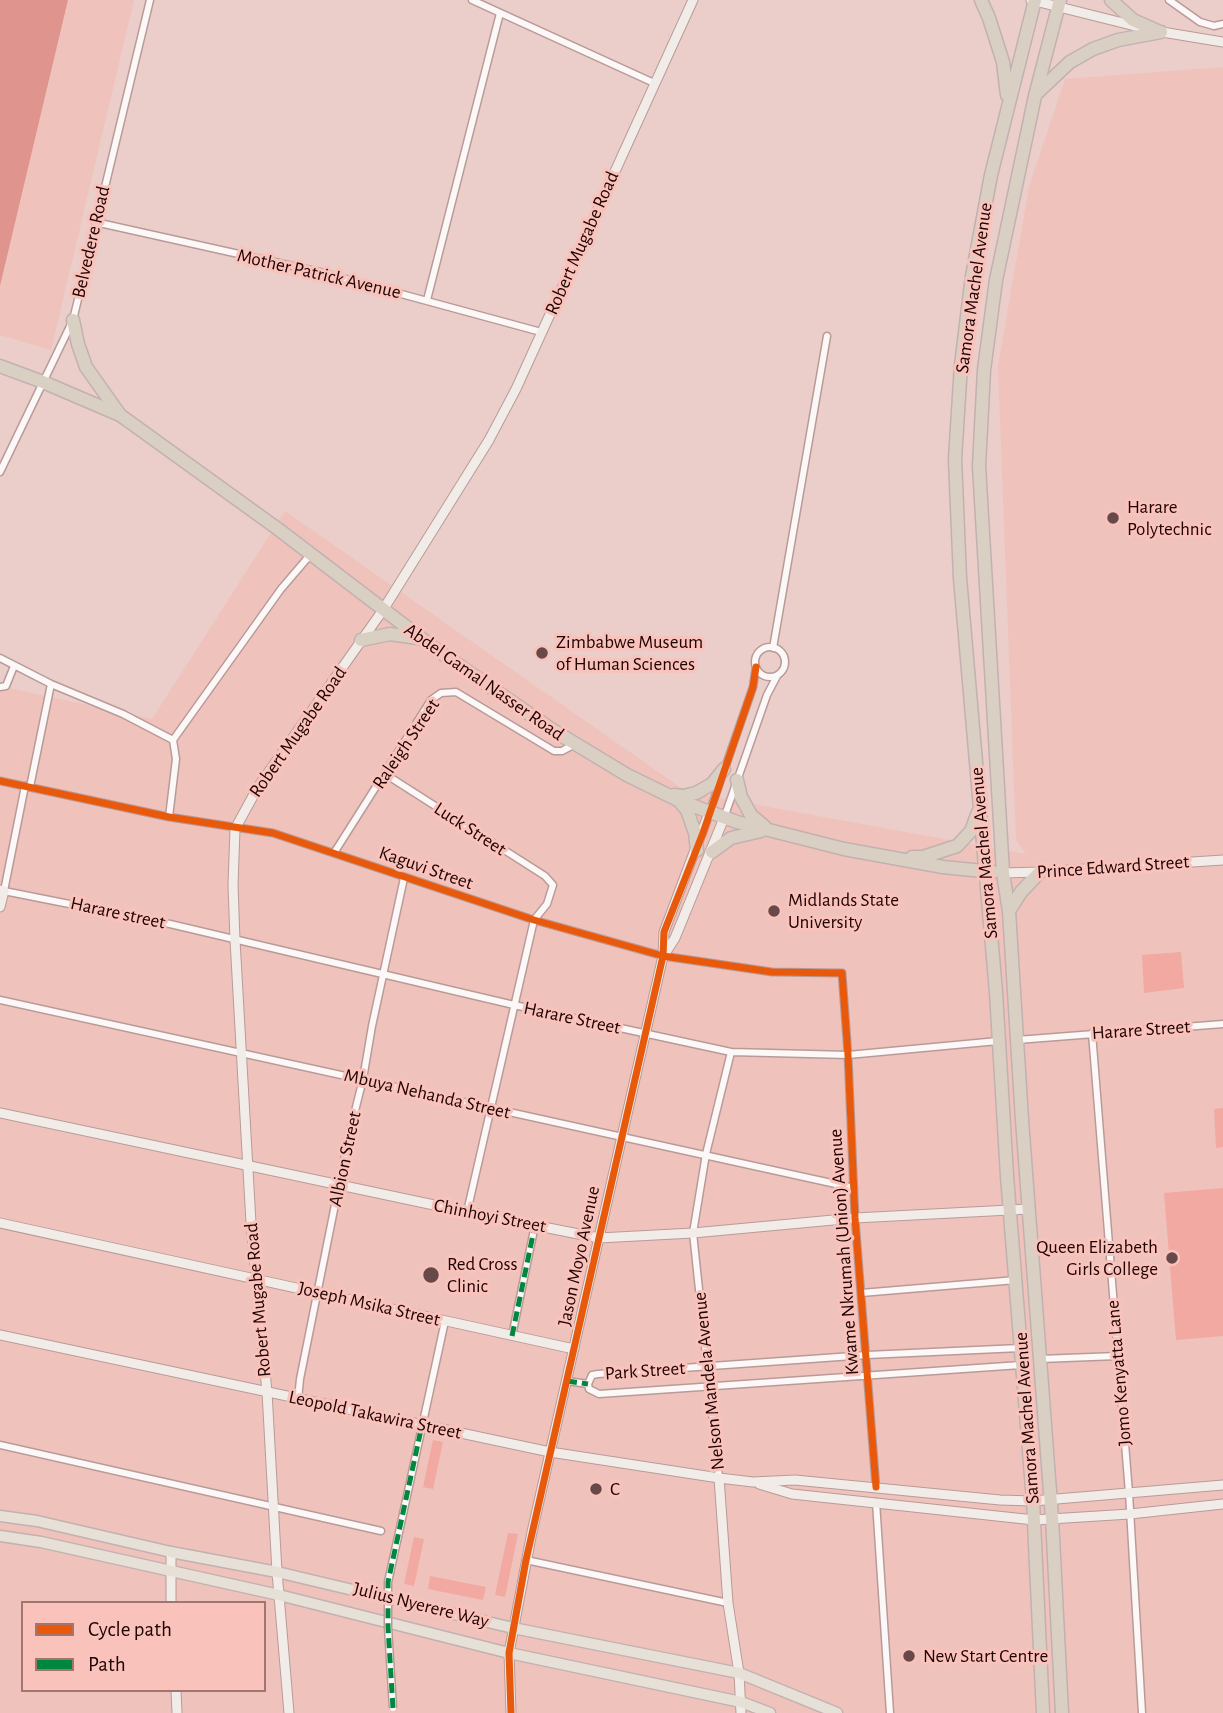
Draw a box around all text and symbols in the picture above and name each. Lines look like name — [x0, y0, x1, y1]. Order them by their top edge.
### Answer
street label: Robert Mugabe Road — [540, 168, 624, 318]
street label: Belvedere Road — [67, 184, 115, 300]
street label: Samora Machel Avenue — [951, 201, 997, 375]
street label: Mother Patrick Avenue — [235, 244, 403, 304]
place label: Harare Polytechnic — [1127, 496, 1211, 540]
marker: Harare Polytechnic — [1105, 510, 1121, 526]
street label: Abdel Gamal Nasser Road — [400, 618, 568, 746]
place label: Zimbabwe Museum of Human Sciences — [556, 631, 703, 675]
marker: Zimbabwe Museum of Human Sciences — [534, 645, 550, 661]
street label: Robert Mugabe Road — [244, 662, 352, 802]
street label: Raleigh Street — [367, 695, 445, 793]
street label: Samora Machel Avenue — [965, 766, 1003, 940]
street label: Luck Street — [430, 797, 510, 861]
street label: Kaguvi Street — [376, 841, 476, 895]
street label: Prince Edward Street — [1036, 850, 1190, 884]
place label: Midlands State University — [788, 889, 899, 933]
street label: Harare street — [68, 892, 168, 934]
marker: Midlands State University — [766, 903, 782, 919]
street label: Harare Street — [521, 997, 623, 1039]
street label: Harare Street — [1091, 1015, 1191, 1045]
street label: Mbuya Nehanda Street — [342, 1064, 512, 1124]
street label: Albion Street — [324, 1109, 366, 1209]
street label: Kwame Nkrumah (Union) Avenue — [824, 1128, 864, 1376]
street label: Jason Moyo Avenue — [553, 1184, 605, 1328]
street label: Chinhoyi Street — [432, 1194, 548, 1238]
street label: Robert Mugabe Road — [240, 1222, 276, 1378]
place label: Queen Elizabeth Girls College — [1036, 1236, 1158, 1280]
marker: Queen Elizabeth Girls College — [1164, 1250, 1180, 1266]
place label: Red Cross Clinic — [447, 1253, 518, 1297]
marker: Red Cross Clinic — [421, 1265, 441, 1285]
street label: Joseph Msika Street — [296, 1277, 442, 1331]
street label: Nelson Mandela Avenue — [688, 1291, 730, 1471]
street label: Jomo Kenyatta Lane — [1101, 1299, 1137, 1447]
street label: Samora Machel Avenue — [1010, 1331, 1044, 1505]
street label: Park Street — [604, 1357, 686, 1385]
street label: Leopold Takawira Street — [287, 1386, 463, 1444]
place label: C — [610, 1478, 620, 1500]
marker: C — [588, 1481, 604, 1497]
street label: Julius Nyerere Way — [351, 1577, 491, 1633]
legend — [21, 1601, 266, 1692]
text: Cycle path — [88, 1619, 172, 1640]
place label: New Start Centre — [923, 1645, 1048, 1667]
marker: New Start Centre — [901, 1648, 917, 1664]
text: Path — [88, 1654, 126, 1675]

